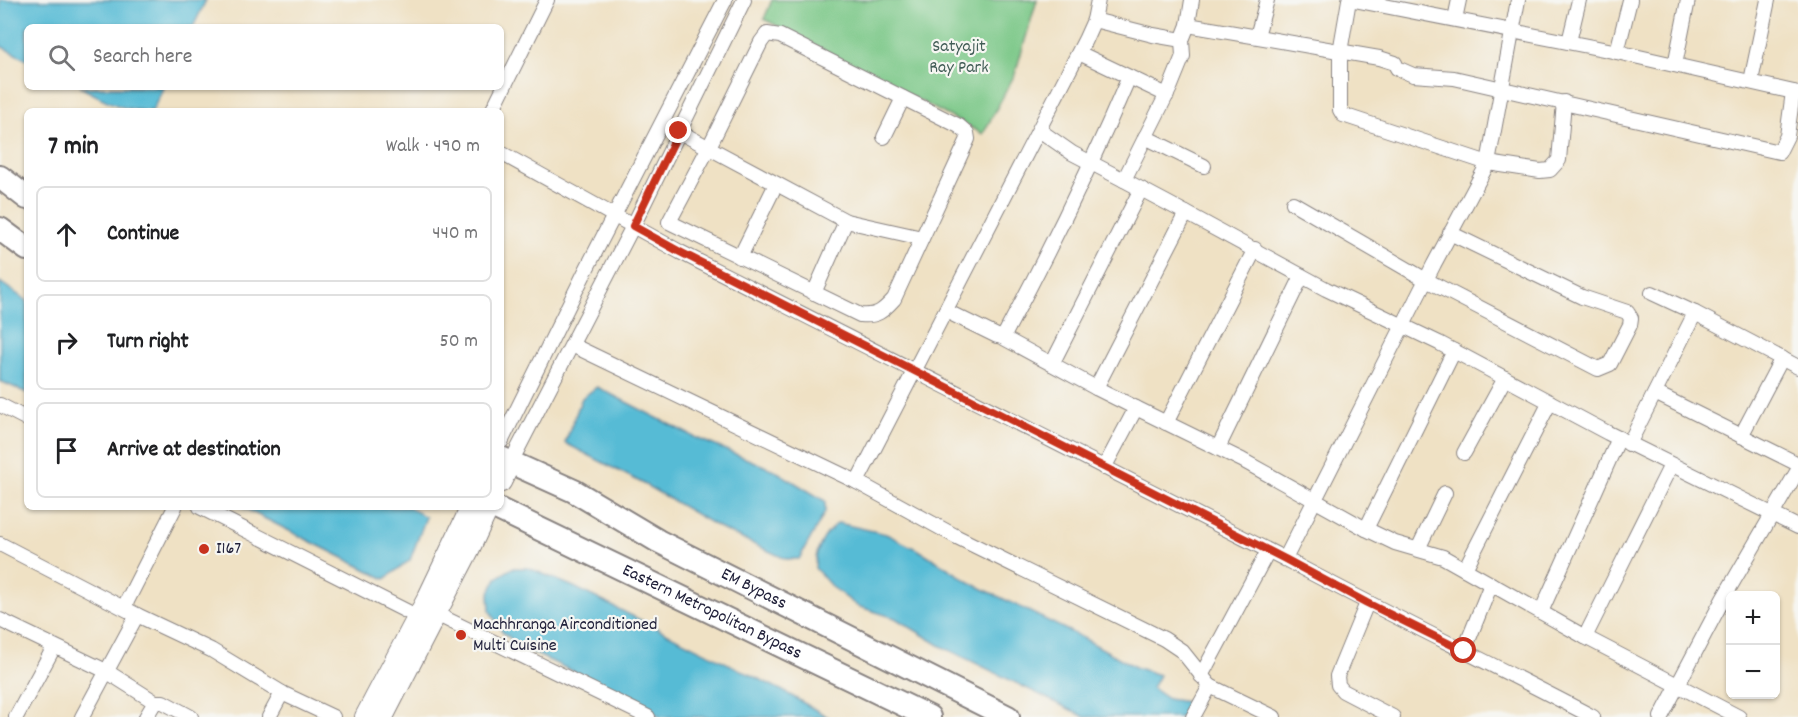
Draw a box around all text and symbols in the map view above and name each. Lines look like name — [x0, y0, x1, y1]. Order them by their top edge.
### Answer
search box — [24, 24, 504, 90]
park label: Satyajit Ray Park — [929, 35, 989, 81]
icon: search — [45, 41, 78, 74]
text: Search here — [93, 42, 192, 73]
route end — [665, 117, 691, 143]
text: 7 min — [48, 129, 99, 166]
text: Walk · 490 m — [386, 133, 480, 161]
icon: ahead — [50, 218, 83, 251]
text: Continue — [107, 219, 179, 250]
text: 440 m — [432, 220, 478, 248]
icon: right — [50, 326, 83, 359]
text: Turn right — [107, 327, 189, 358]
text: 50 m — [440, 328, 478, 356]
icon: arrive — [50, 434, 83, 467]
text: Arrive at destination — [107, 435, 281, 466]
place label: I167 — [216, 537, 241, 562]
marker: I167 — [197, 542, 211, 556]
street label: Eastern Metropolitan Bypass — [618, 558, 806, 666]
street label: EM Bypass — [717, 562, 791, 616]
map controls — [1726, 591, 1780, 699]
button: + — [1726, 591, 1780, 645]
place label: Machhranga Airconditioned Multi Cuisine — [473, 613, 657, 659]
marker: Machhranga Airconditioned Multi Cuisine — [454, 628, 468, 642]
route start — [1450, 637, 1476, 663]
button: − — [1726, 645, 1780, 699]

